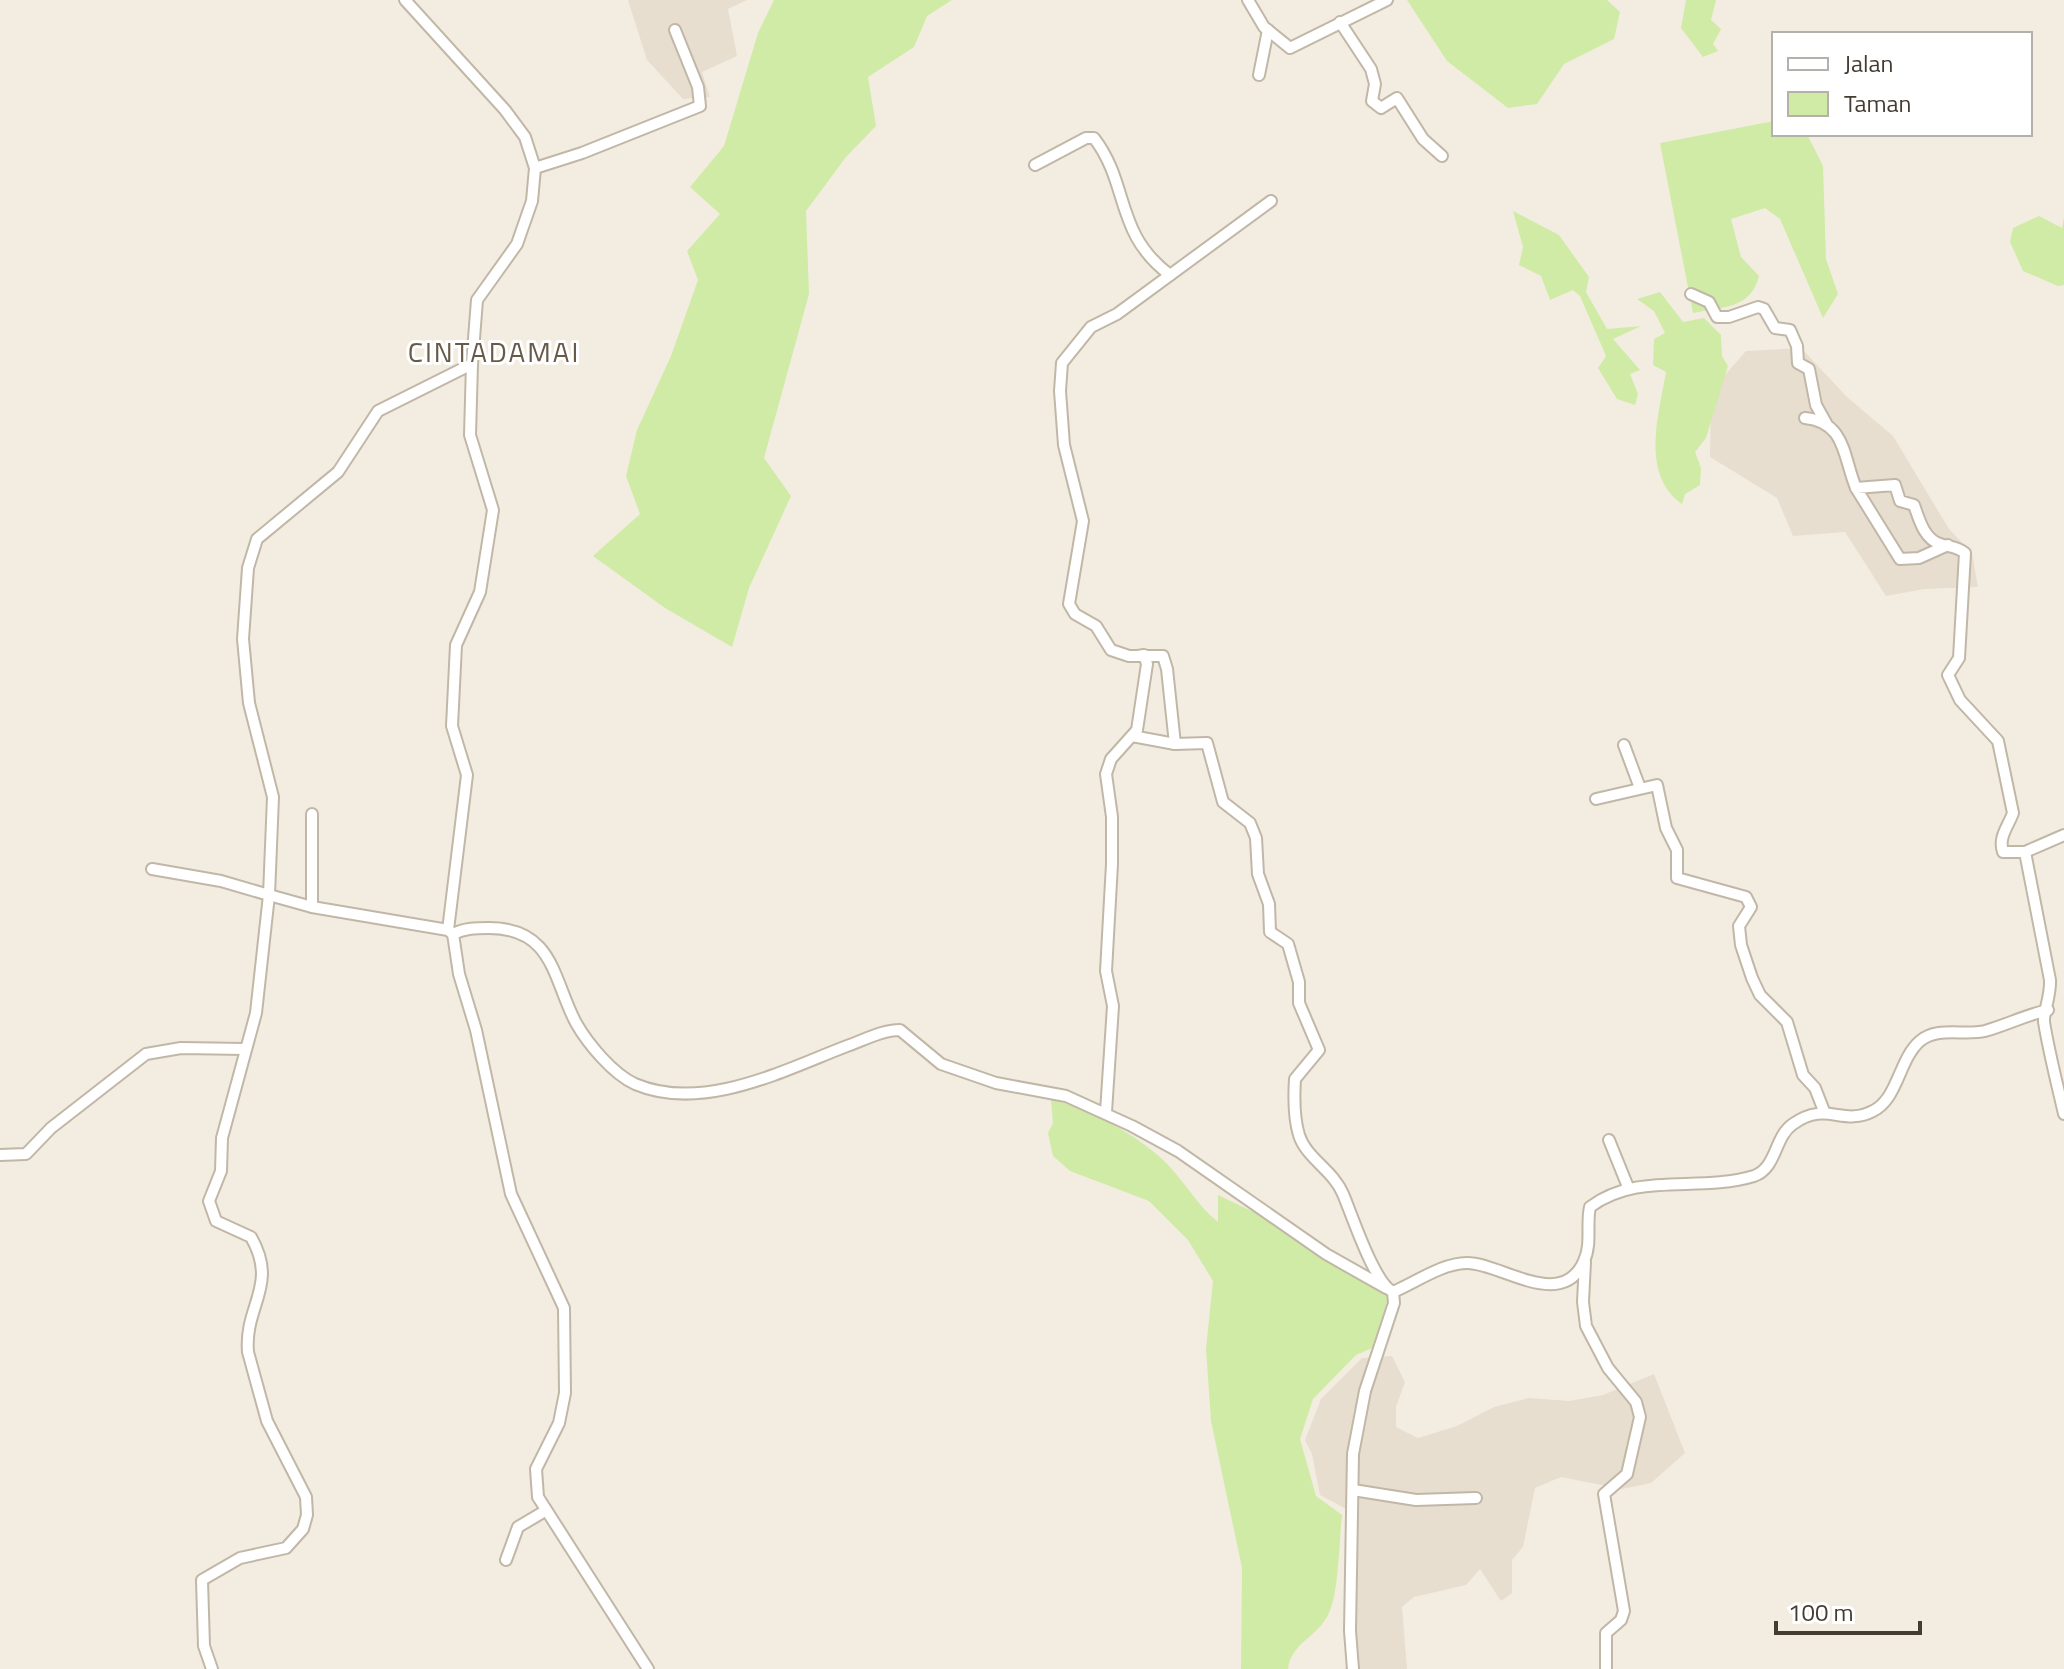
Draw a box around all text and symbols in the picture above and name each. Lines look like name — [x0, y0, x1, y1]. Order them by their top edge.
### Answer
legend — [1772, 32, 2032, 136]
text: Jalan — [1844, 45, 1893, 81]
text: Taman — [1844, 85, 1912, 121]
district label: CINTADAMAI — [408, 330, 580, 373]
scale bar — [1776, 1585, 1920, 1635]
text: 100 m — [1788, 1594, 1854, 1630]

